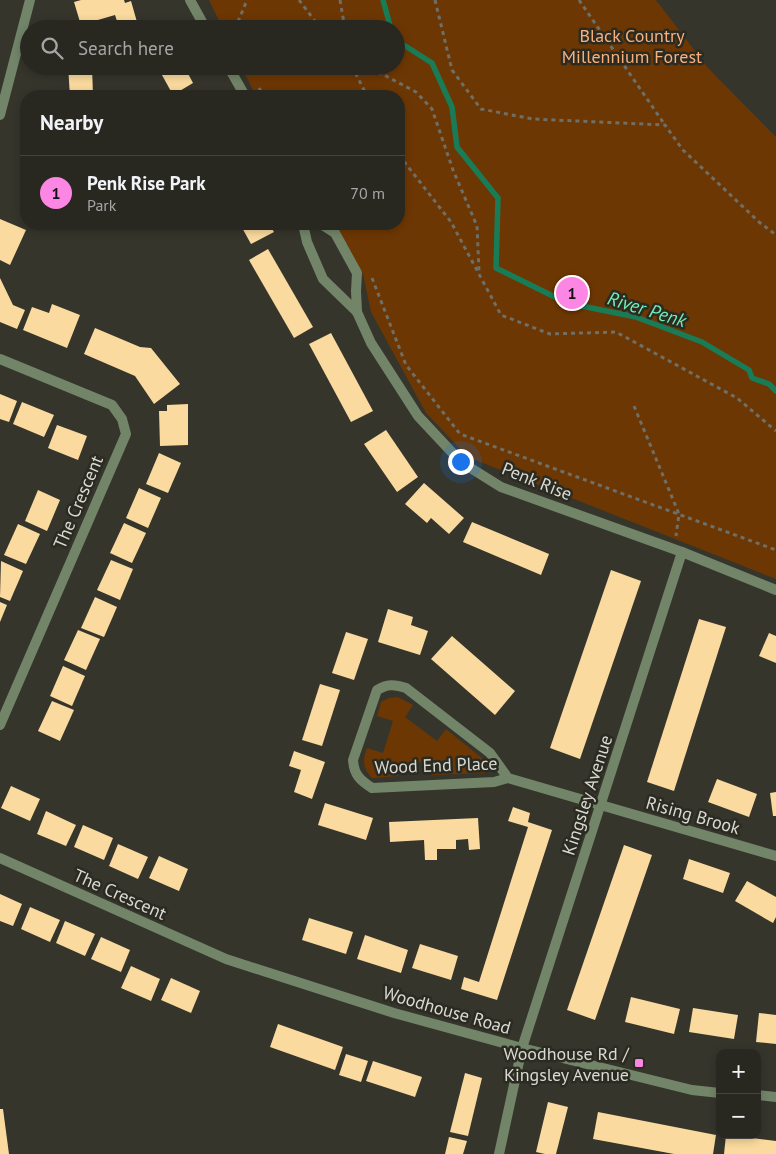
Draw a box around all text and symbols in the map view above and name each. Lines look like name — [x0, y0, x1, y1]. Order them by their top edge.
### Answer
search box — [20, 20, 405, 75]
park label: Black Country Millennium Forest — [562, 24, 702, 68]
icon: search — [38, 34, 66, 62]
text: Search here — [78, 36, 174, 60]
text: Nearby — [40, 109, 103, 136]
text: Penk Rise Park — [87, 171, 206, 195]
text: 1 — [51, 183, 61, 203]
text: 70 m — [350, 183, 385, 203]
text: Park — [87, 195, 116, 215]
pin: 1 — [556, 274, 588, 312]
water label: River Penk — [605, 286, 691, 333]
your location — [448, 449, 474, 475]
street label: The Crescent — [48, 452, 108, 552]
street label: Penk Rise — [499, 457, 575, 505]
street label: Kingsley Avenue — [557, 732, 617, 858]
street label: Wood End Place — [374, 751, 498, 779]
street label: Rising Brook — [643, 791, 743, 839]
street label: The Crescent — [70, 863, 170, 925]
street label: Woodhouse Road — [380, 981, 514, 1039]
place label: Woodhouse Rd / Kingsley Avenue — [504, 1042, 631, 1086]
map controls — [716, 1049, 761, 1139]
button: + — [716, 1049, 761, 1094]
marker: Woodhouse Rd / Kingsley Avenue — [633, 1057, 645, 1069]
button: − — [716, 1094, 761, 1139]

